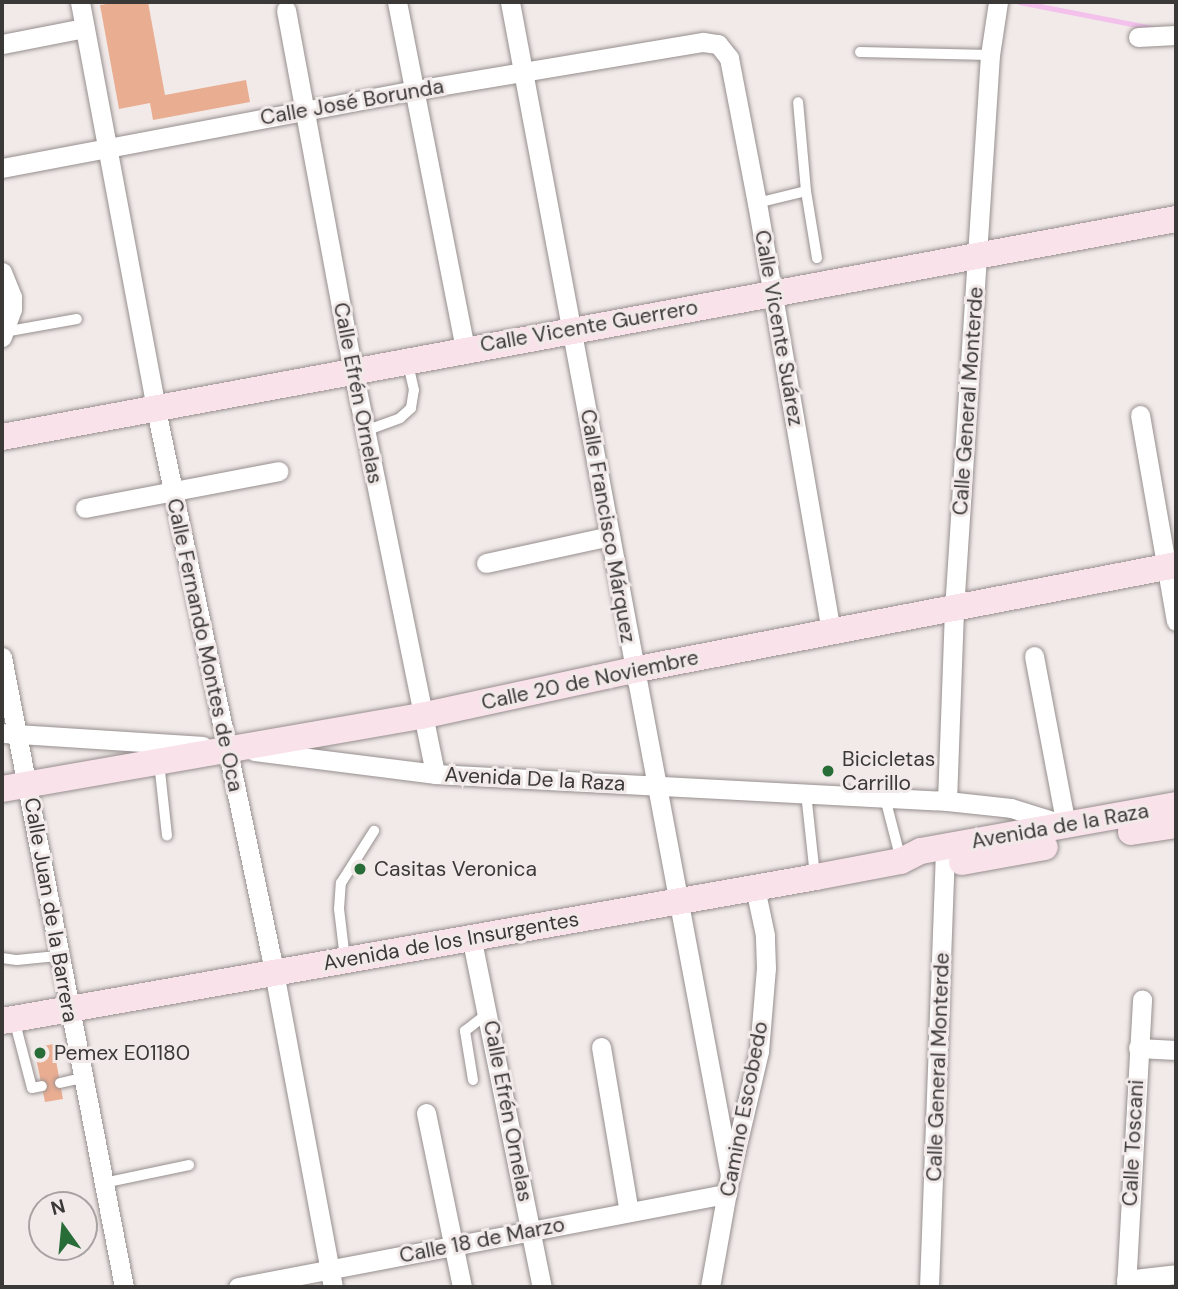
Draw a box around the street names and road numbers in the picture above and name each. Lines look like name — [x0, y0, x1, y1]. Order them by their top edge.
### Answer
street label: Calle José Borunda — [258, 73, 446, 131]
street label: Calle Vicente Suárez — [749, 228, 809, 428]
street label: Calle General Monterde — [947, 286, 989, 516]
street label: Calle Vicente Guerrero — [478, 294, 700, 358]
street label: Calle Efrén Ornelas — [328, 300, 388, 486]
street label: Calle Francisco Márquez — [575, 407, 641, 645]
street label: Calle Fernando Montes de Oca — [162, 496, 248, 794]
street label: Calle 20 de Noviembre — [479, 645, 701, 715]
street label: Avenida De la Raza — [444, 762, 626, 796]
street label: Calle Juan de la Barrera — [19, 796, 83, 1024]
street label: Avenida de la Raza — [969, 798, 1151, 854]
street label: Avenida de los Insurgentes — [321, 906, 581, 976]
street label: Calle General Monterde — [921, 952, 955, 1182]
street label: Calle Efrén Ornelas — [478, 1018, 538, 1204]
street label: Camino Escobedo — [715, 1019, 773, 1199]
street label: Calle Toscani — [1117, 1079, 1149, 1207]
street label: Calle 18 de Marzo — [397, 1212, 567, 1268]

